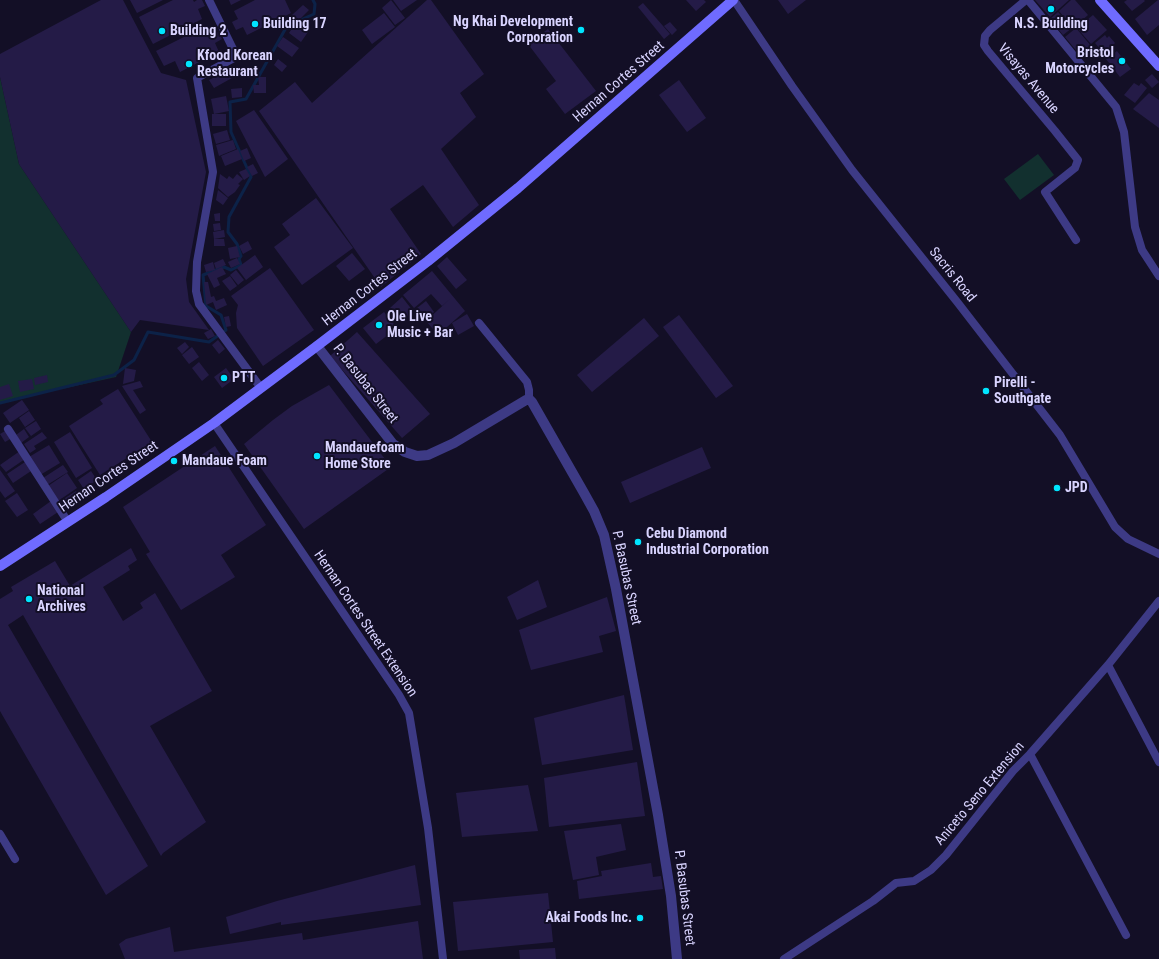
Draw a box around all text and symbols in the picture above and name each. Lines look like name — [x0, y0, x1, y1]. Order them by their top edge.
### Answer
marker: N.S. Building — [1046, 4, 1056, 14]
place label: Ng Khai Development Corporation — [453, 14, 573, 46]
place label: Building 17 — [263, 16, 327, 32]
place label: N.S. Building — [1014, 16, 1088, 32]
marker: Building 17 — [250, 19, 260, 29]
place label: Building 2 — [170, 23, 226, 39]
marker: Ng Khai Development Corporation — [576, 25, 586, 35]
marker: Building 2 — [157, 26, 167, 36]
street label: Hernan Cortes Street — [570, 38, 668, 126]
street label: Visayas Avenue — [994, 41, 1062, 117]
place label: Bristol Motorcycles — [1045, 45, 1114, 78]
place label: Kfood Korean Restaurant — [197, 48, 273, 80]
marker: Bristol Motorcycles — [1117, 56, 1127, 66]
marker: Kfood Korean Restaurant — [184, 59, 194, 69]
street label: Sacris Road — [925, 244, 979, 306]
street label: Hernan Cortes Street — [319, 246, 421, 330]
place label: Ole Live Music + Bar — [387, 309, 453, 342]
marker: Ole Live Music + Bar — [374, 320, 384, 330]
street label: P. Basubas Street — [329, 341, 401, 427]
place label: PTT — [232, 370, 255, 386]
marker: PTT — [219, 373, 229, 383]
place label: Pirelli - Southgate — [994, 375, 1051, 408]
marker: Pirelli - Southgate — [981, 386, 991, 396]
street label: Hernan Cortes Street — [56, 438, 162, 516]
place label: Mandauefoam Home Store — [325, 440, 405, 472]
marker: Mandauefoam Home Store — [312, 451, 322, 461]
place label: Mandaue Foam — [182, 453, 267, 469]
marker: Mandaue Foam — [169, 456, 179, 466]
place label: JPD — [1065, 480, 1088, 496]
marker: JPD — [1052, 483, 1062, 493]
place label: Cebu Diamond Industrial Corporation — [646, 526, 769, 558]
street label: P. Basubas Street — [608, 529, 644, 627]
marker: Cebu Diamond Industrial Corporation — [633, 537, 643, 547]
street label: Hernan Cortes Street Extension — [310, 548, 420, 700]
place label: National Archives — [37, 583, 86, 616]
marker: National Archives — [24, 594, 34, 604]
street label: Aniceto Seno Extension — [932, 739, 1028, 849]
street label: P. Basubas Street — [670, 849, 698, 947]
place label: Akai Foods Inc. — [545, 910, 632, 926]
marker: Akai Foods Inc. — [635, 913, 645, 923]

